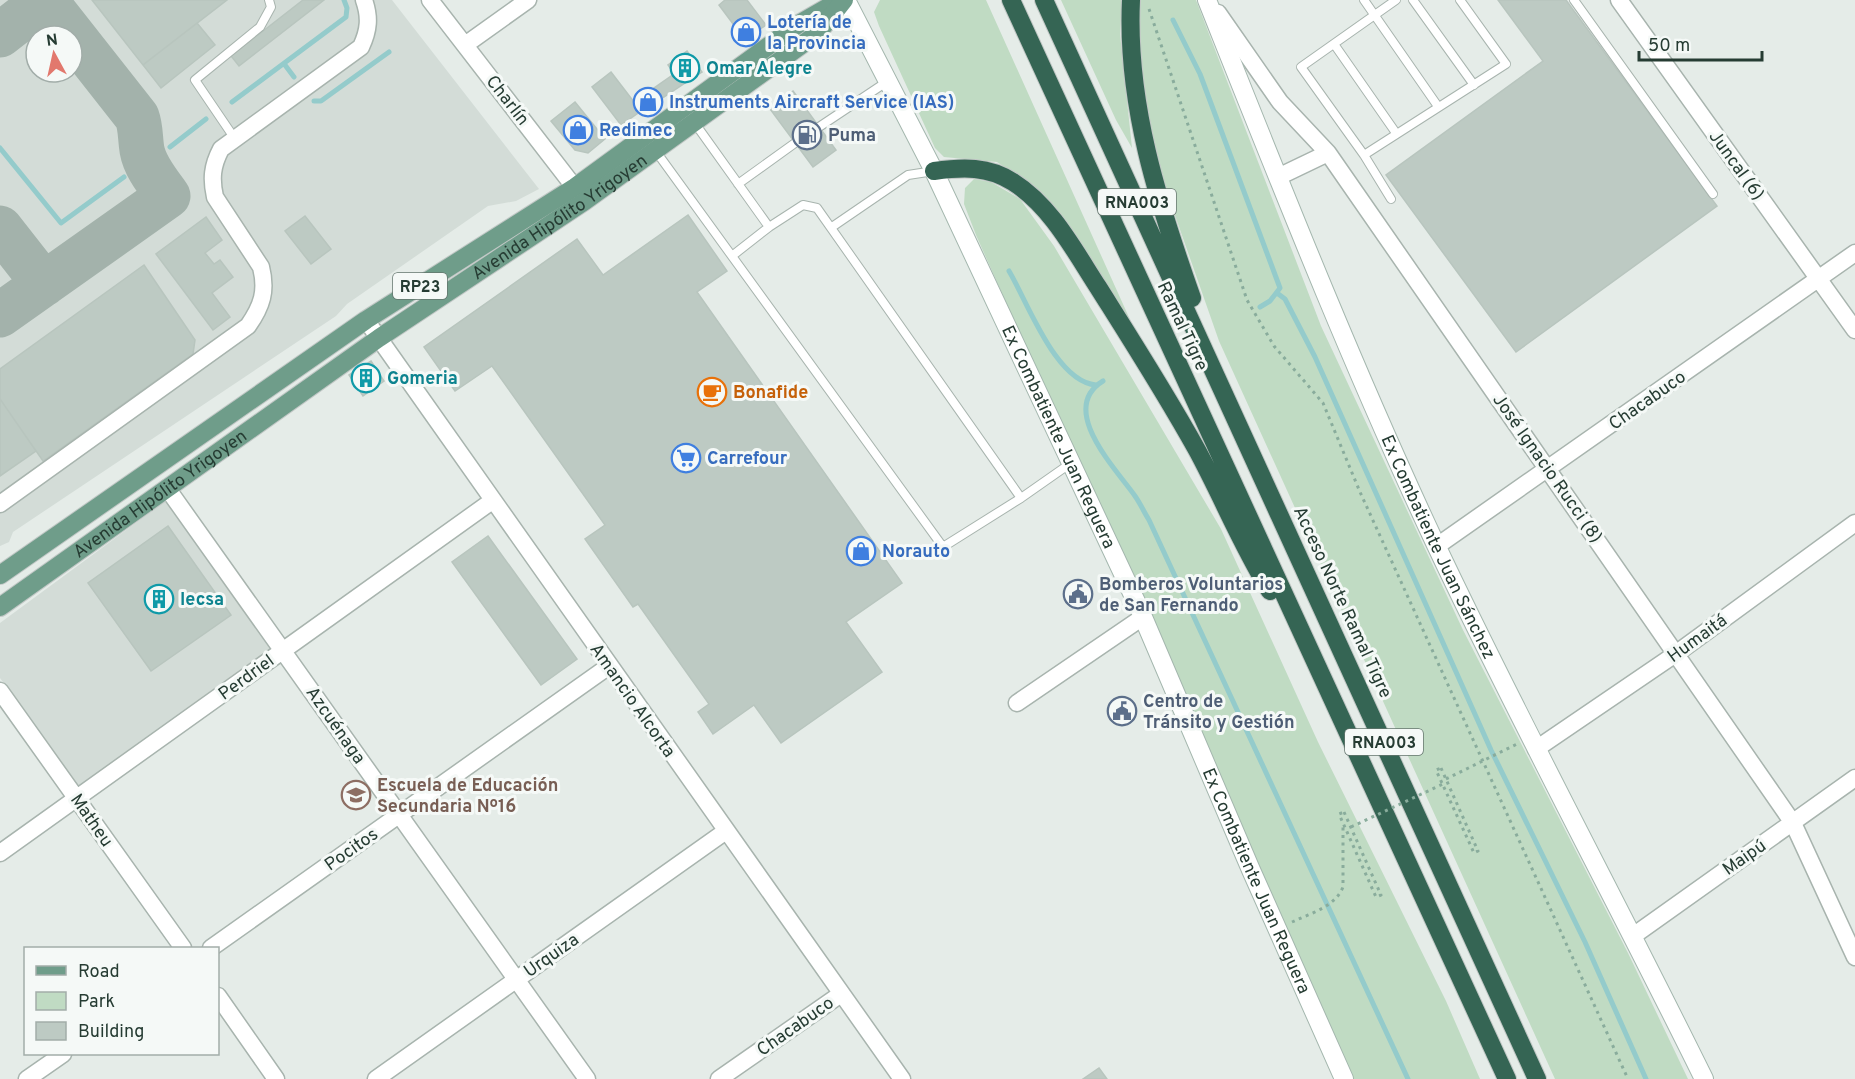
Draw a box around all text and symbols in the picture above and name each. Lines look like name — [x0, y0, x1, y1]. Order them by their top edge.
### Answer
place label: Lotería de la Provincia — [767, 12, 866, 56]
shop icon: Lotería de la Provincia — [730, 16, 762, 48]
north arrow — [24, 24, 84, 84]
scale bar — [1639, 24, 1762, 62]
text: N — [45, 30, 59, 52]
text: 50 m — [1648, 35, 1690, 58]
building icon: Omar Alegre — [669, 52, 701, 84]
place label: Omar Alegre — [706, 58, 812, 81]
street label: Charlín — [480, 71, 534, 131]
shop icon: Instruments Aircraft Service (IAS) — [632, 86, 664, 118]
place label: Instruments Aircraft Service (IAS) — [669, 92, 954, 115]
shop icon: Redimec — [562, 114, 594, 146]
fuel station icon: Puma — [791, 119, 823, 151]
place label: Redimec — [599, 120, 673, 143]
place label: Puma — [828, 125, 876, 148]
street label: Juncal (6) — [1703, 126, 1769, 205]
street label: Avenida Hipólito Yrigoyen — [468, 150, 652, 286]
road number: RNA003 — [1098, 189, 1176, 215]
road number: RP23 — [393, 273, 447, 299]
street label: Ramal Tigre — [1151, 278, 1212, 375]
street label: Ex Combatiente Juan Reguera — [995, 322, 1120, 553]
building icon: Gomeria — [350, 362, 382, 394]
street label: Chacabuco — [1605, 366, 1691, 436]
place label: Gomeria — [387, 368, 458, 391]
cafe icon: Bonafide — [696, 376, 728, 408]
place label: Bonafide — [733, 382, 808, 405]
street label: José Ignacio Rucci (8) — [1487, 390, 1607, 548]
street label: Avenida Hipólito Yrigoyen — [69, 425, 252, 564]
street label: Ex Combatiente Juan Sánchez — [1375, 432, 1500, 664]
supermarket icon: Carrefour — [670, 442, 702, 474]
place label: Carrefour — [707, 448, 788, 471]
street label: Acceso Norte Ramal Tigre — [1287, 503, 1396, 702]
shop icon: Norauto — [845, 535, 877, 567]
place label: Norauto — [882, 541, 950, 564]
place label: Bomberos Voluntarios de San Fernando — [1099, 574, 1283, 618]
public building icon: Bomberos Voluntarios de San Fernando — [1062, 578, 1094, 610]
building icon: Iecsa — [143, 583, 175, 615]
place label: Iecsa — [180, 589, 224, 612]
street label: Humaitá — [1663, 610, 1732, 669]
street label: Amancio Alcorta — [584, 639, 680, 762]
street label: Perdriel — [214, 650, 279, 706]
street label: Azcuénaga — [300, 683, 370, 769]
place label: Centro de Tránsito y Gestión — [1143, 691, 1295, 735]
public building icon: Centro de Tránsito y Gestión — [1106, 695, 1138, 727]
road number: RNA003 — [1345, 729, 1423, 755]
street label: Ex Combatiente Juan Reguera — [1196, 765, 1315, 998]
place label: Escuela de Educación Secundaria Nº16 — [377, 775, 558, 819]
school or university icon: Escuela de Educación Secundaria Nº16 — [340, 779, 372, 811]
street label: Matheu — [64, 790, 117, 852]
street label: Pocitos — [321, 824, 383, 877]
street label: Maipú — [1718, 835, 1771, 881]
street label: Urquiza — [520, 929, 584, 984]
legend — [24, 947, 219, 1055]
text: Road — [78, 961, 120, 984]
text: Park — [78, 991, 115, 1014]
street label: Chacabuco — [753, 992, 839, 1062]
text: Building — [78, 1021, 144, 1044]

